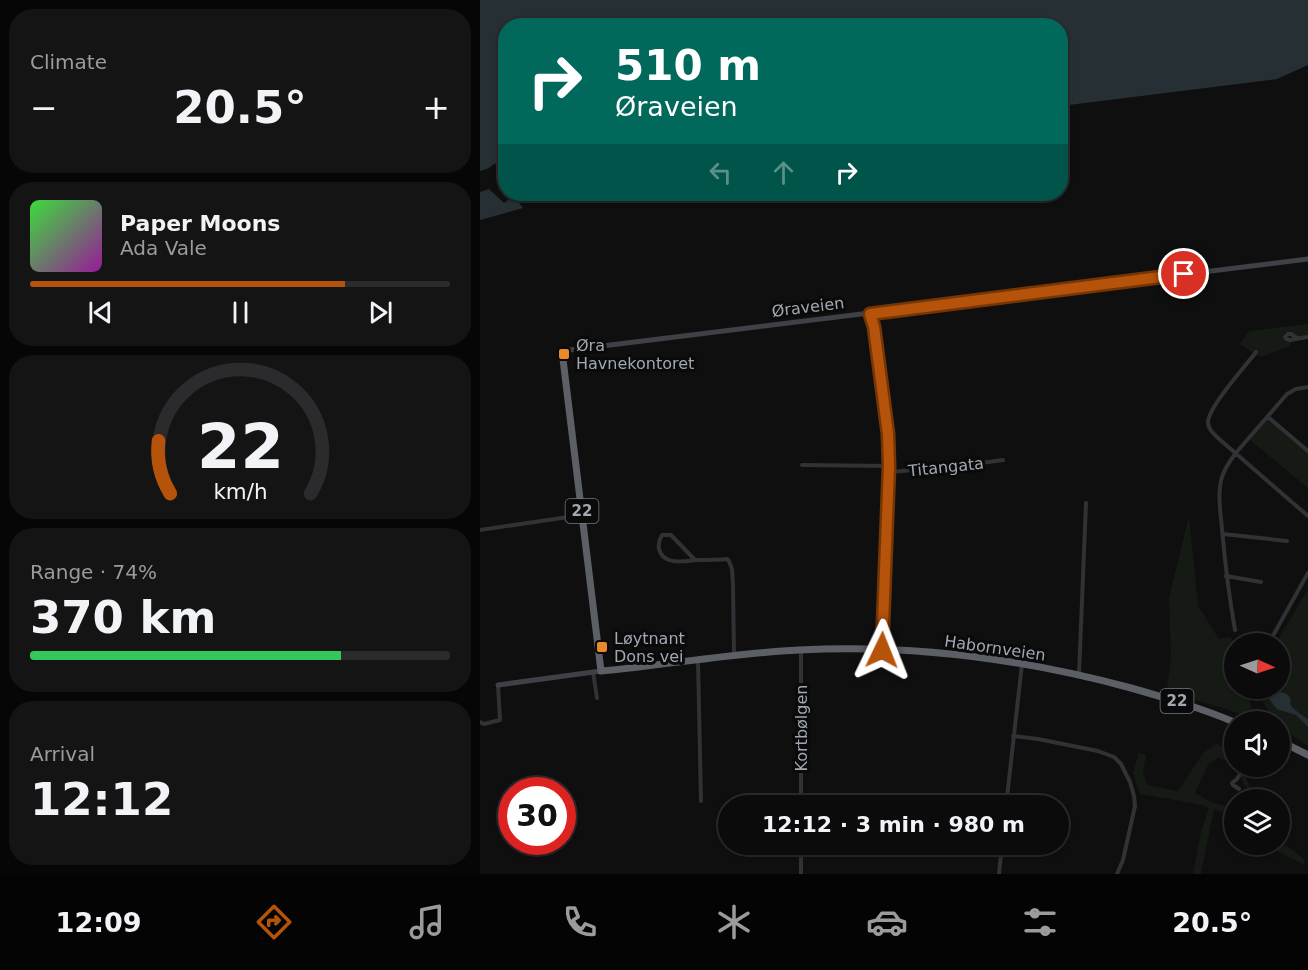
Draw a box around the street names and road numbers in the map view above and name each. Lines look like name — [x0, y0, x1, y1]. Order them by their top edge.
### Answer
street label: Øraveien — [771, 293, 845, 321]
street label: Titangata — [906, 454, 985, 481]
road number: 22 — [566, 499, 598, 523]
street label: Habornveien — [943, 631, 1047, 665]
street label: Kortbølgen — [792, 685, 811, 771]
road number: 22 — [1160, 689, 1194, 713]

